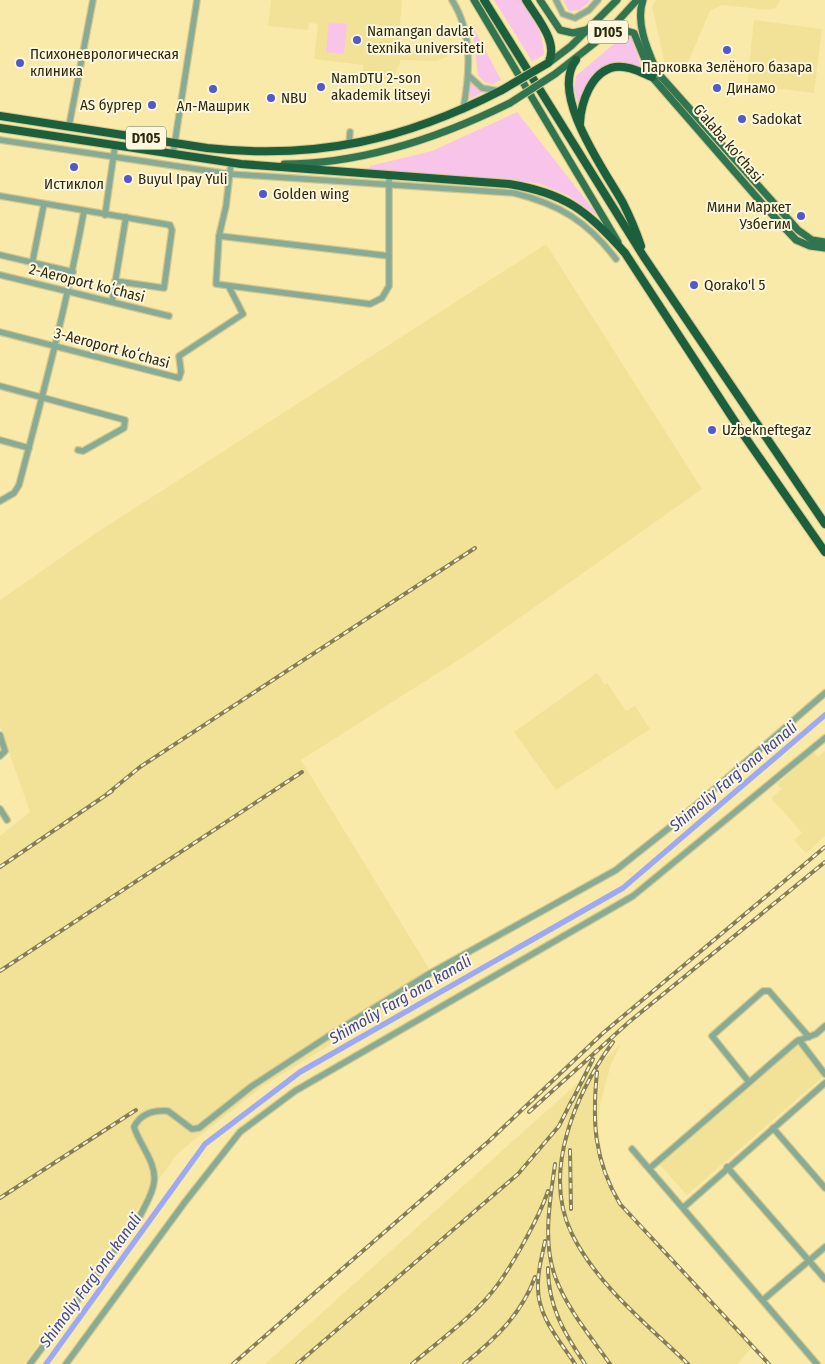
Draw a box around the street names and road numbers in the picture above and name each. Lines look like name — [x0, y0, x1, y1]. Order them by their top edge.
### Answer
road number: D105 — [588, 21, 628, 44]
street label: G'alaba ko'chasi — [689, 100, 767, 186]
road number: D105 — [126, 126, 166, 150]
street label: 2-Aeroport koʻchasi — [27, 260, 147, 306]
street label: 3-Aeroport koʻchasi — [52, 324, 172, 372]

